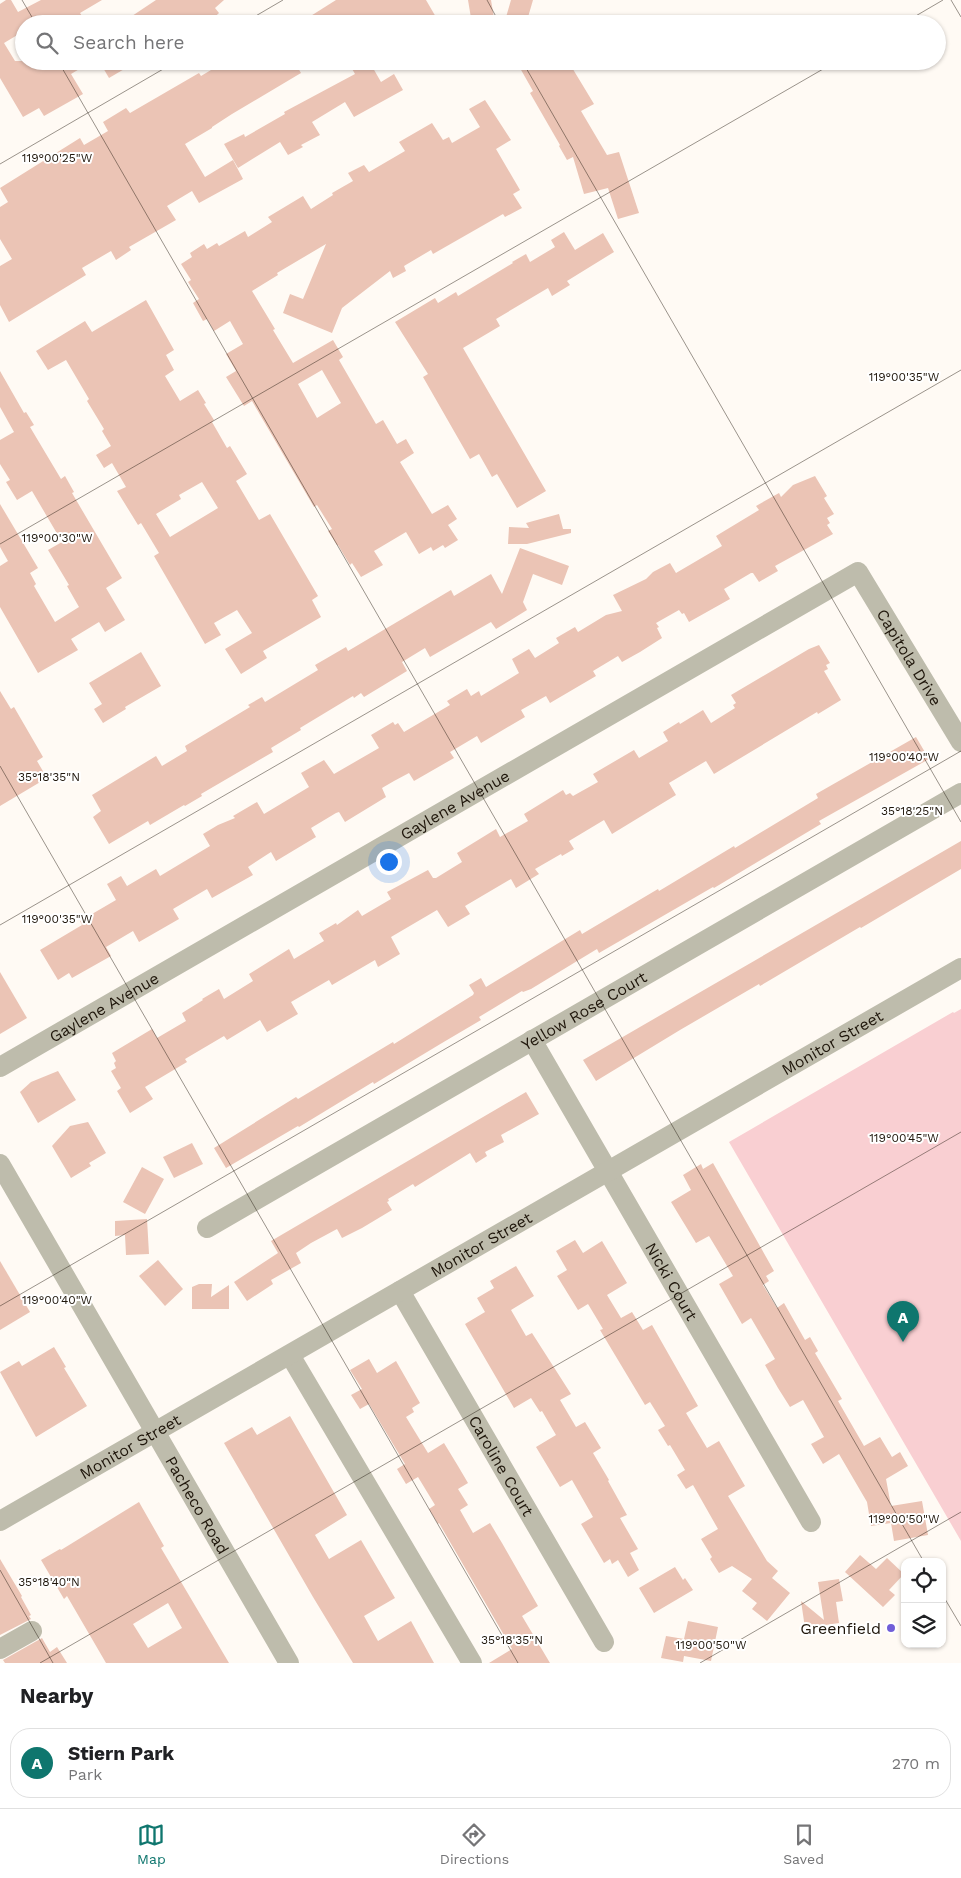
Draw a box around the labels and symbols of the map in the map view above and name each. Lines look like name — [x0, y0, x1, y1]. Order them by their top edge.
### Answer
text: 119°00'25"W — [22, 151, 93, 165]
text: 119°00'35"W — [869, 370, 940, 384]
text: 119°00'30"W — [22, 531, 93, 545]
street label: Capitola Drive — [873, 606, 946, 709]
text: 119°00'40"W — [869, 750, 940, 764]
street label: Gaylene Avenue — [397, 766, 513, 844]
text: 35°18'35"N — [18, 770, 80, 784]
text: 35°18'25"N — [881, 804, 943, 818]
your location — [376, 849, 402, 875]
text: 119°00'35"W — [22, 912, 93, 926]
street label: Yellow Rose Court — [518, 967, 650, 1055]
street label: Gaylene Avenue — [46, 968, 162, 1046]
street label: Monitor Street — [778, 1006, 886, 1079]
text: 119°00'45"W — [869, 1131, 939, 1145]
street label: Monitor Street — [427, 1208, 535, 1281]
street label: Nicki Court — [641, 1239, 702, 1324]
text: 119°00'40"W — [22, 1293, 93, 1307]
pin: A — [887, 1301, 919, 1342]
street label: Monitor Street — [76, 1410, 184, 1483]
street label: Caroline Court — [464, 1412, 538, 1520]
street label: Pacheco Road — [161, 1453, 233, 1558]
text: 119°00'50"W — [869, 1512, 940, 1526]
text: 35°18'40"N — [18, 1575, 80, 1589]
place label: Greenfield — [800, 1619, 881, 1638]
marker: Greenfield — [885, 1622, 897, 1634]
text: 35°18'35"N — [481, 1633, 543, 1647]
text: 119°00'50"W — [676, 1638, 747, 1652]

